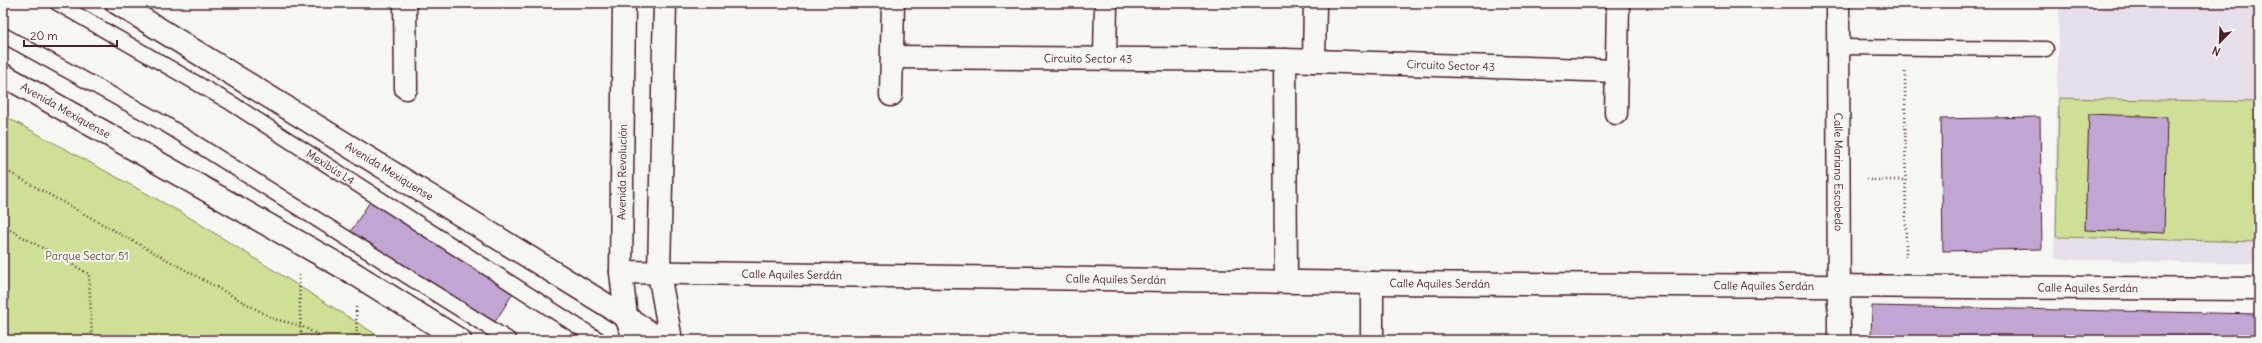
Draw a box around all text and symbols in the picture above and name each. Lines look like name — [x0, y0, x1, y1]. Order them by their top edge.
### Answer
scale bar — [24, 22, 117, 48]
north arrow — [2200, 22, 2240, 62]
text: 20 m — [30, 28, 58, 43]
text: N — [2210, 43, 2222, 59]
street label: Circuito Sector 43 — [1044, 51, 1132, 66]
street label: Circuito Sector 43 — [1406, 57, 1495, 74]
street label: Avenida Mexiquense — [18, 80, 113, 141]
street label: Calle Mariano Escobedo — [1831, 113, 1846, 231]
street label: Avenida Revolución — [614, 124, 630, 220]
street label: Avenida Mexiquense — [343, 139, 436, 203]
street label: Mexibús L4 — [304, 146, 357, 188]
park label: Parque Sector 51 — [45, 249, 129, 263]
street label: Calle Aquiles Serdán — [742, 267, 842, 282]
street label: Calle Aquiles Serdán — [1066, 272, 1166, 287]
street label: Calle Aquiles Serdán — [1390, 276, 1490, 291]
street label: Calle Aquiles Serdán — [1714, 278, 1814, 293]
street label: Calle Aquiles Serdán — [2038, 281, 2138, 295]

